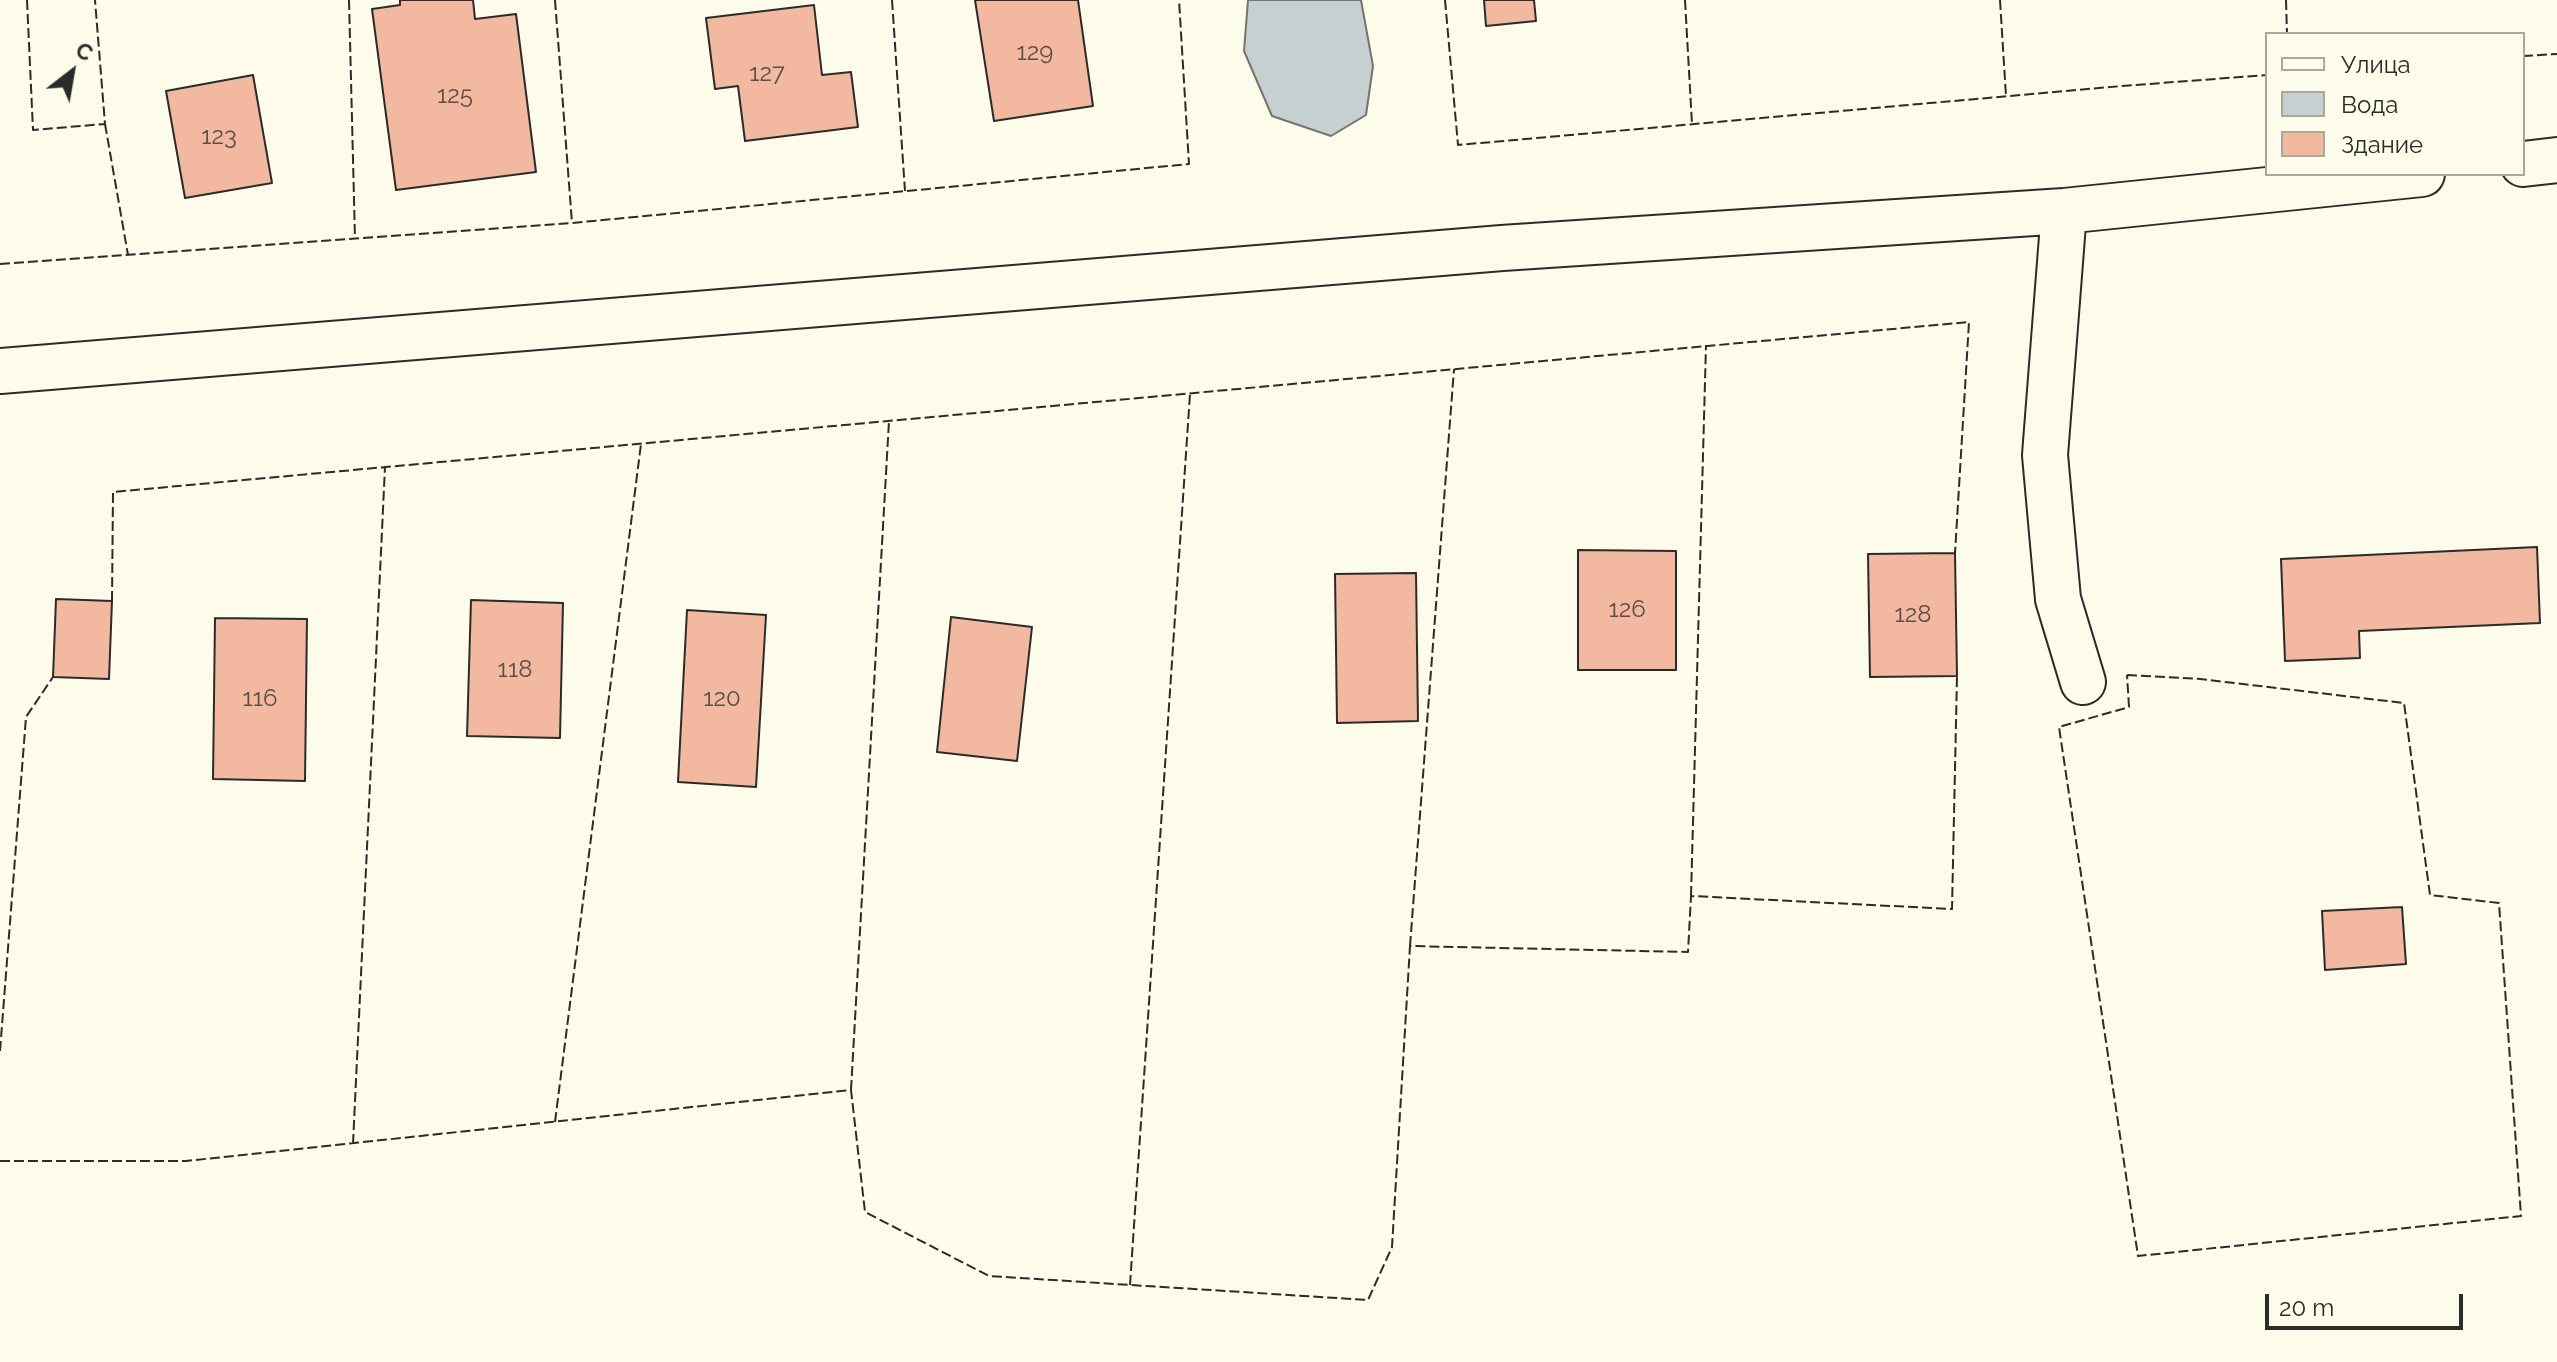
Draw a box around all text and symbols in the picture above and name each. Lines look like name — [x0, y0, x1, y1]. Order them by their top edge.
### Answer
north arrow — [32, 32, 112, 112]
legend — [2265, 32, 2525, 176]
text: С — [71, 36, 98, 66]
house number: 129 — [1017, 39, 1053, 67]
text: Улица — [2341, 50, 2411, 79]
house number: 127 — [749, 60, 785, 88]
house number: 125 — [437, 82, 473, 110]
text: Вода — [2341, 90, 2398, 119]
house number: 123 — [201, 123, 237, 151]
text: Здание — [2341, 130, 2423, 159]
house number: 126 — [1608, 596, 1646, 624]
house number: 128 — [1894, 601, 1932, 629]
house number: 118 — [498, 656, 532, 684]
house number: 116 — [242, 685, 278, 713]
house number: 120 — [703, 685, 741, 713]
scale bar — [2269, 1278, 2467, 1328]
text: 20 m — [2279, 1293, 2334, 1322]

